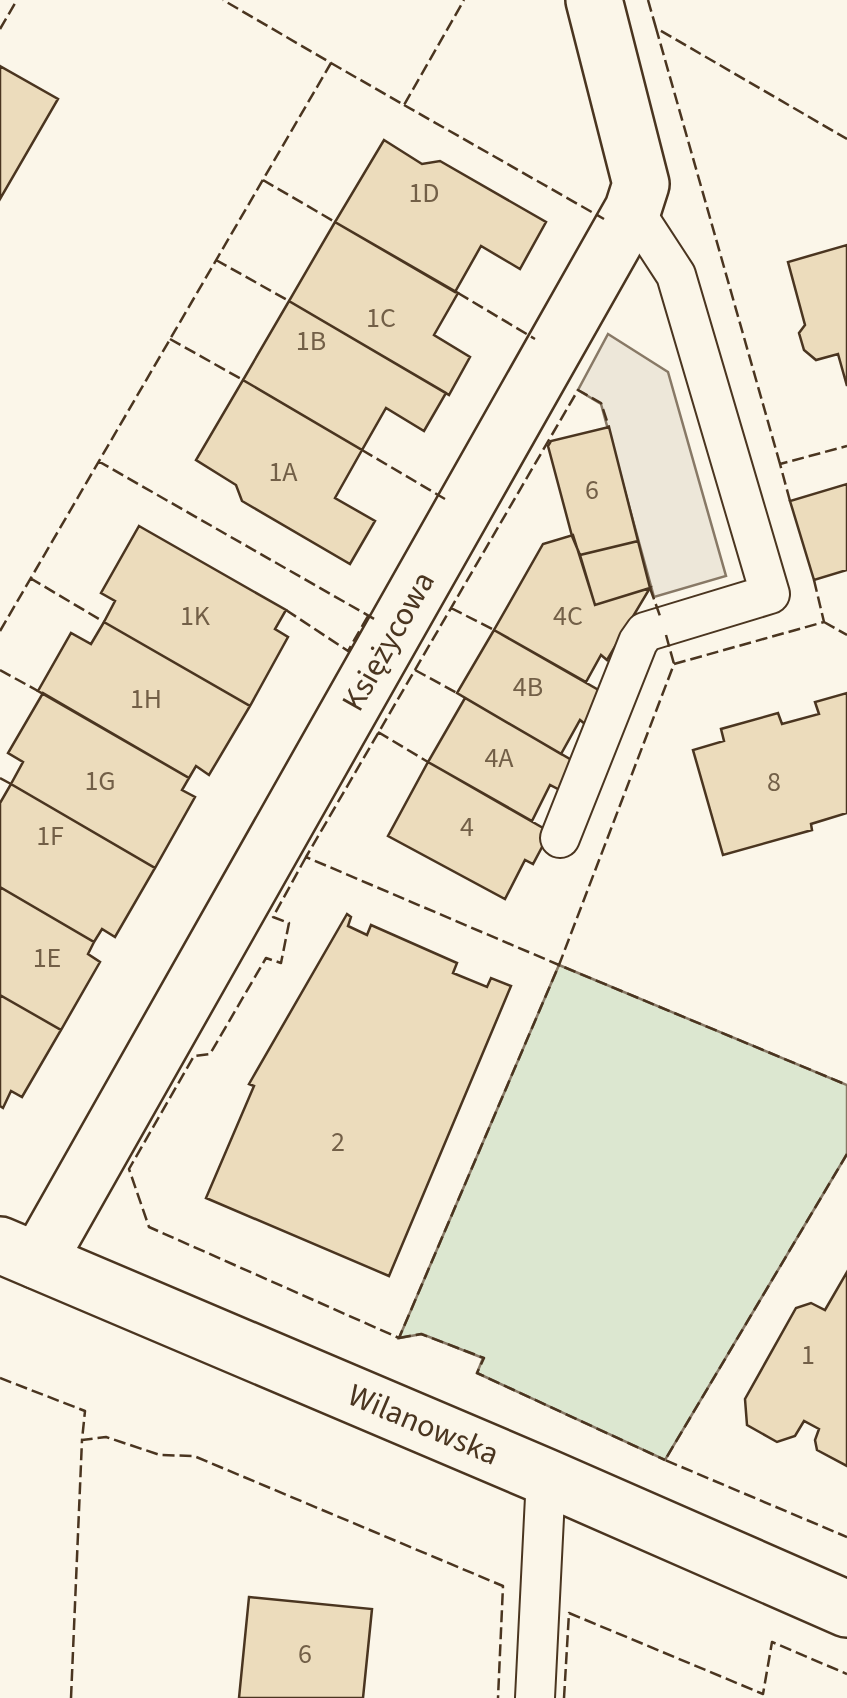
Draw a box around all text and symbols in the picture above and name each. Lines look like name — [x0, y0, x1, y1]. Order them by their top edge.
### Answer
house number: 1D — [408, 173, 440, 213]
house number: 1C — [366, 298, 396, 338]
house number: 1B — [296, 321, 326, 361]
house number: 1A — [268, 452, 298, 492]
house number: 6 — [585, 470, 599, 510]
street label: Księżycowa — [331, 563, 446, 720]
house number: 1K — [180, 596, 211, 636]
house number: 4C — [553, 596, 583, 636]
house number: 4B — [513, 667, 543, 707]
house number: 1H — [130, 679, 162, 719]
house number: 4A — [484, 738, 514, 778]
house number: 1G — [84, 761, 116, 801]
house number: 8 — [767, 762, 781, 802]
house number: 4 — [460, 807, 474, 847]
house number: 1F — [36, 816, 64, 856]
house number: 1E — [33, 938, 61, 978]
house number: 2 — [331, 1122, 345, 1162]
house number: 1 — [801, 1335, 815, 1375]
street label: Wilanowska — [341, 1372, 506, 1477]
house number: 6 — [298, 1634, 312, 1674]

